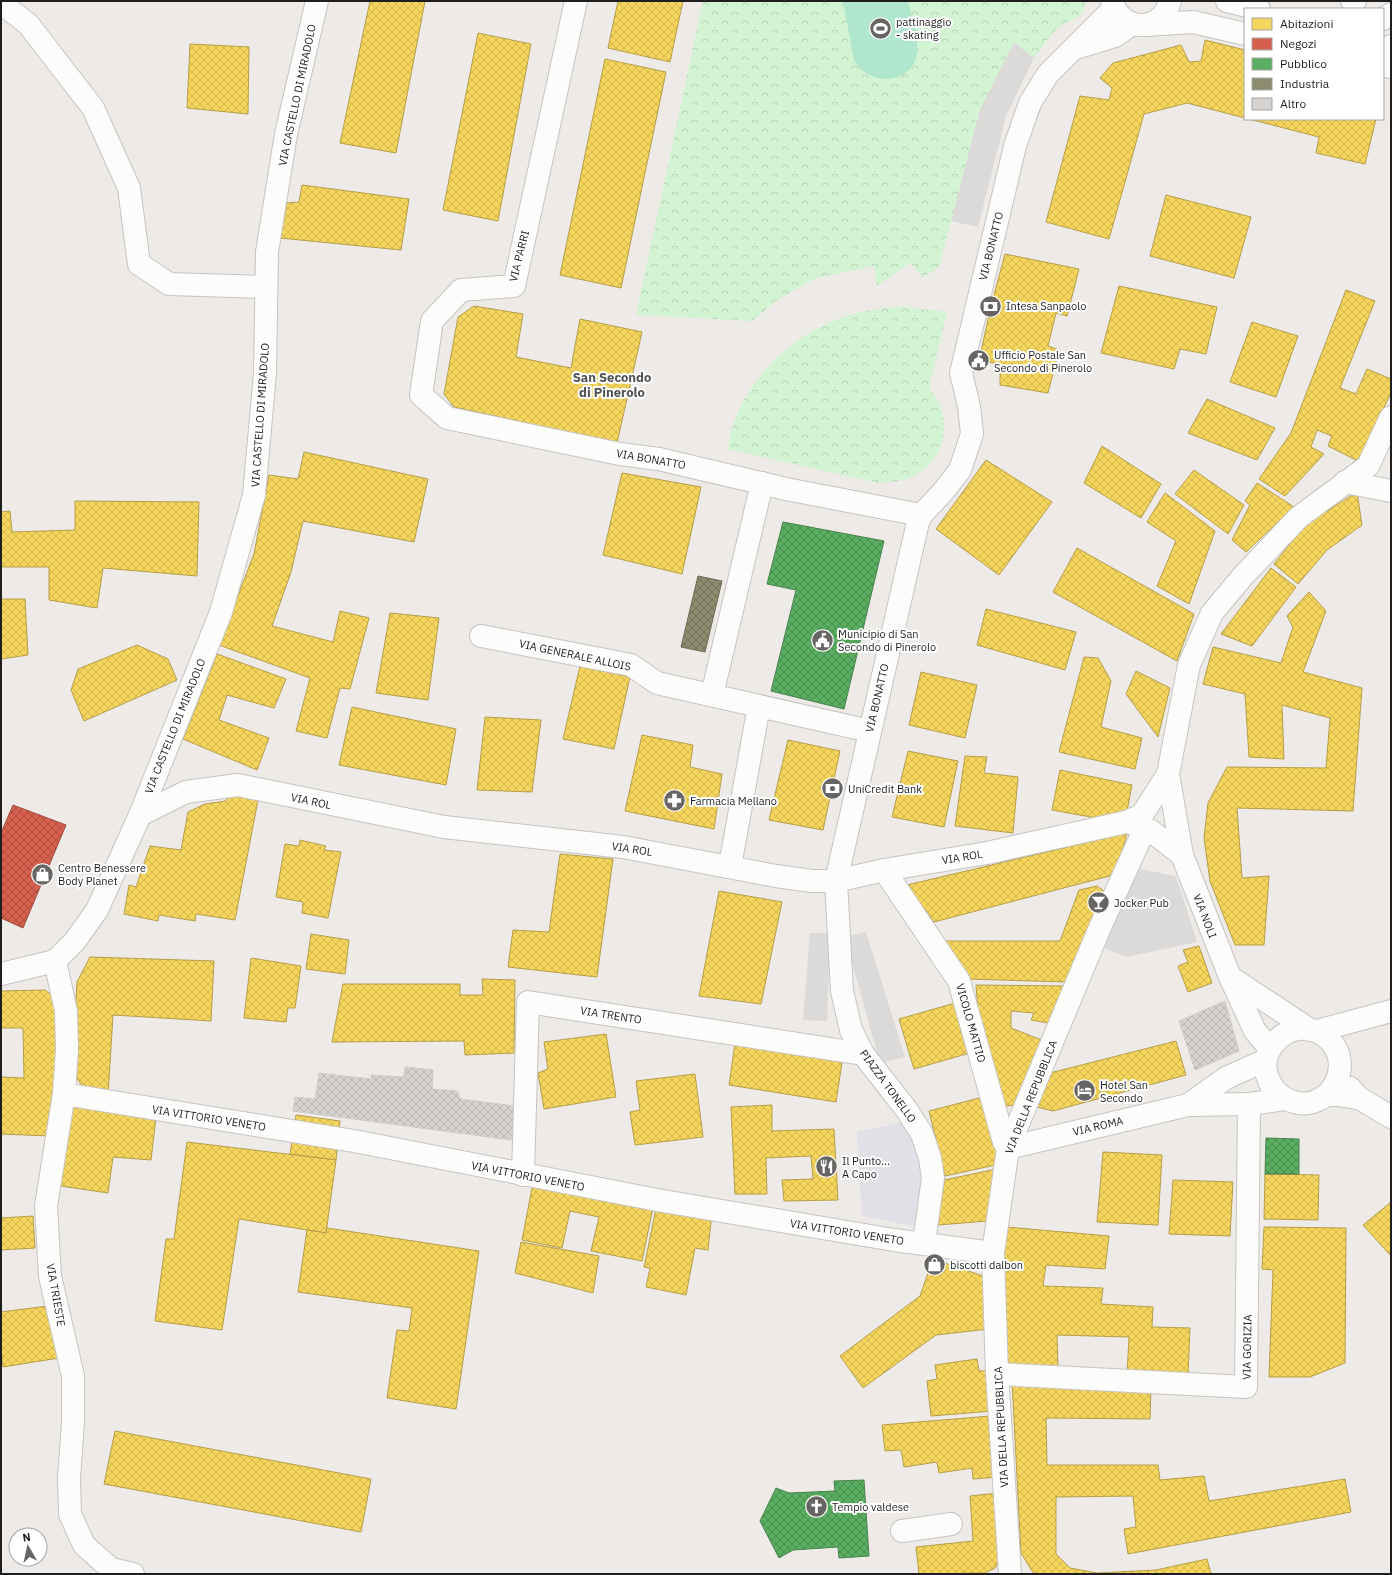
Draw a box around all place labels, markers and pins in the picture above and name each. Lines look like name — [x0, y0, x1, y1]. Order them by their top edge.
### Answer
sports icon: pattinaggio - skating — [868, 15, 894, 41]
place label: pattinaggio - skating — [896, 15, 951, 42]
bank icon: Intesa Sanpaolo — [978, 293, 1004, 319]
place label: Intesa Sanpaolo — [1006, 299, 1086, 313]
public building icon: Ufficio Postale San Secondo di Pinerolo — [966, 348, 992, 374]
place label: Ufficio Postale San Secondo di Pinerolo — [994, 348, 1092, 375]
public building icon: Municipio di San Secondo di Pinerolo — [809, 627, 835, 653]
place label: Municipio di San Secondo di Pinerolo — [838, 627, 936, 654]
bank icon: UniCredit Bank — [819, 776, 845, 802]
place label: UniCredit Bank — [848, 782, 922, 796]
pharmacy icon: Farmacia Mellano — [662, 788, 688, 814]
place label: Farmacia Mellano — [690, 794, 777, 808]
shop icon: Centro Benessere Body Planet — [30, 861, 56, 887]
place label: Centro Benessere Body Planet — [58, 861, 146, 888]
bar icon: Jocker Pub — [1086, 890, 1112, 916]
place label: Jocker Pub — [1114, 896, 1169, 910]
hotel icon: Hotel San Secondo — [1071, 1078, 1097, 1104]
place label: Hotel San Secondo — [1100, 1078, 1148, 1105]
restaurant icon: Il Punto... A Capo — [814, 1154, 840, 1180]
place label: Il Punto... A Capo — [842, 1154, 890, 1181]
shop icon: biscotti dalbon — [921, 1252, 947, 1278]
place label: biscotti dalbon — [950, 1258, 1023, 1272]
church icon: Tempio valdese — [803, 1494, 829, 1520]
place label: Tempio valdese — [832, 1500, 909, 1514]

